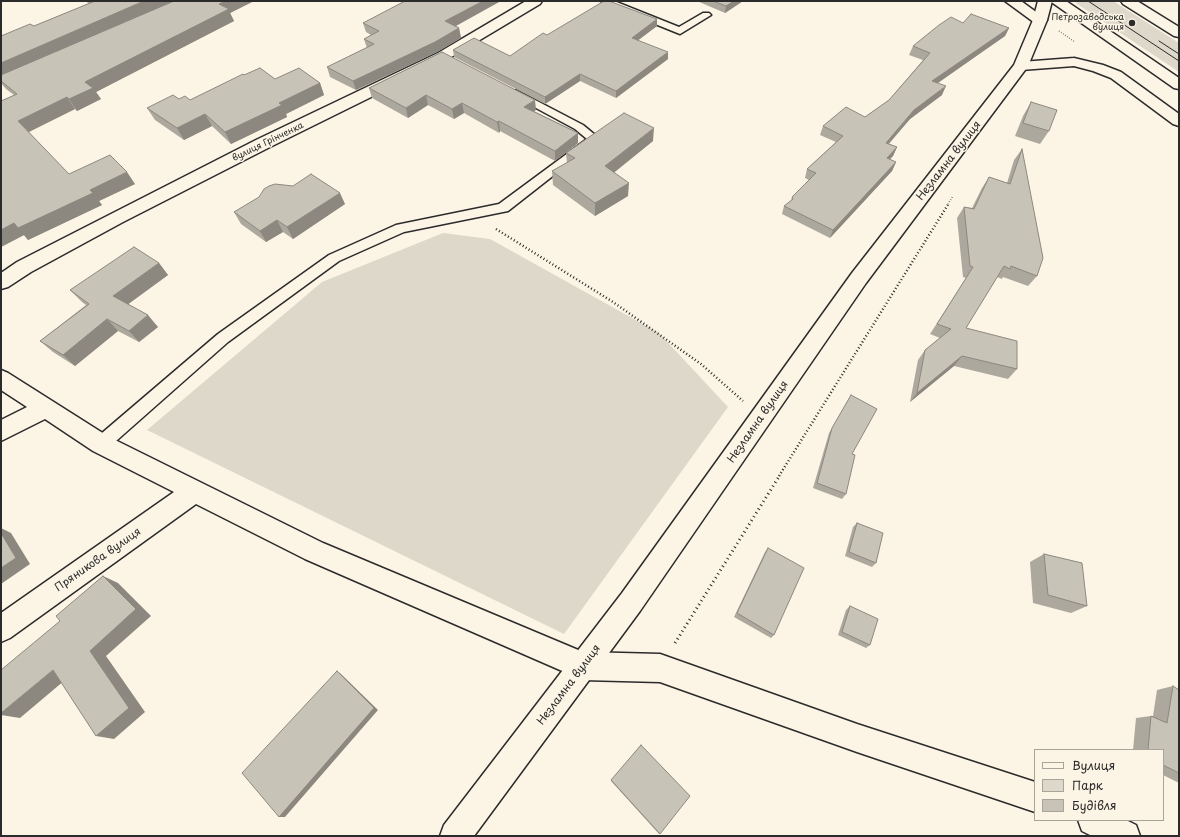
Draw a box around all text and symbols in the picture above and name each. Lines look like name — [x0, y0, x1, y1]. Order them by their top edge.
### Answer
place label: Петрозаводська вулиця — [1051, 13, 1124, 34]
marker: Петрозаводська вулиця — [1127, 18, 1137, 28]
street label: Незламна вулиця — [914, 119, 984, 203]
street label: вулиця Грінченка — [231, 120, 305, 164]
street label: Незламна вулиця — [725, 378, 791, 466]
street label: Пряникова вулиця — [52, 525, 144, 595]
street label: Незламна вулиця — [535, 642, 603, 728]
legend — [1034, 749, 1164, 821]
text: Вулиця — [1072, 756, 1115, 774]
text: Парк — [1072, 776, 1103, 794]
text: Будівля — [1072, 796, 1117, 814]

